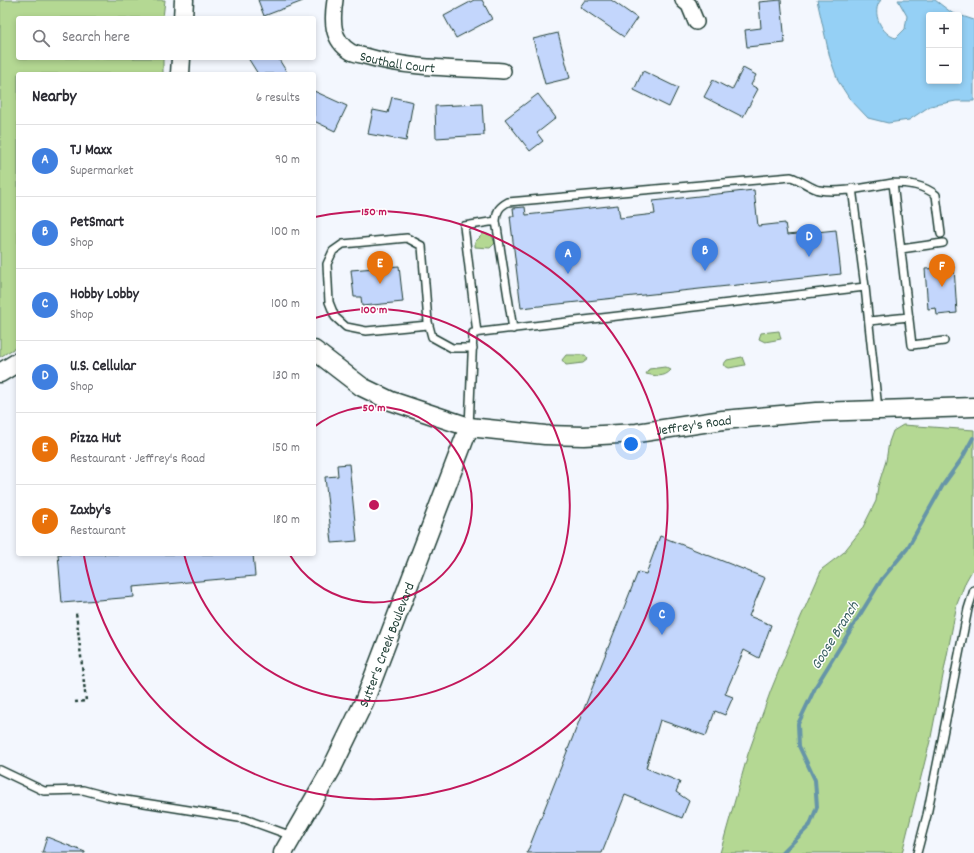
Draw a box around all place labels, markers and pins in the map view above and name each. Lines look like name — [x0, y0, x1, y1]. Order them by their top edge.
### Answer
pin: D — [796, 224, 822, 257]
pin: B — [692, 238, 718, 271]
pin: A — [555, 241, 581, 274]
pin: E — [367, 251, 393, 284]
pin: F — [929, 254, 955, 287]
centre of rings — [367, 498, 381, 512]
pin: C — [649, 602, 675, 635]

